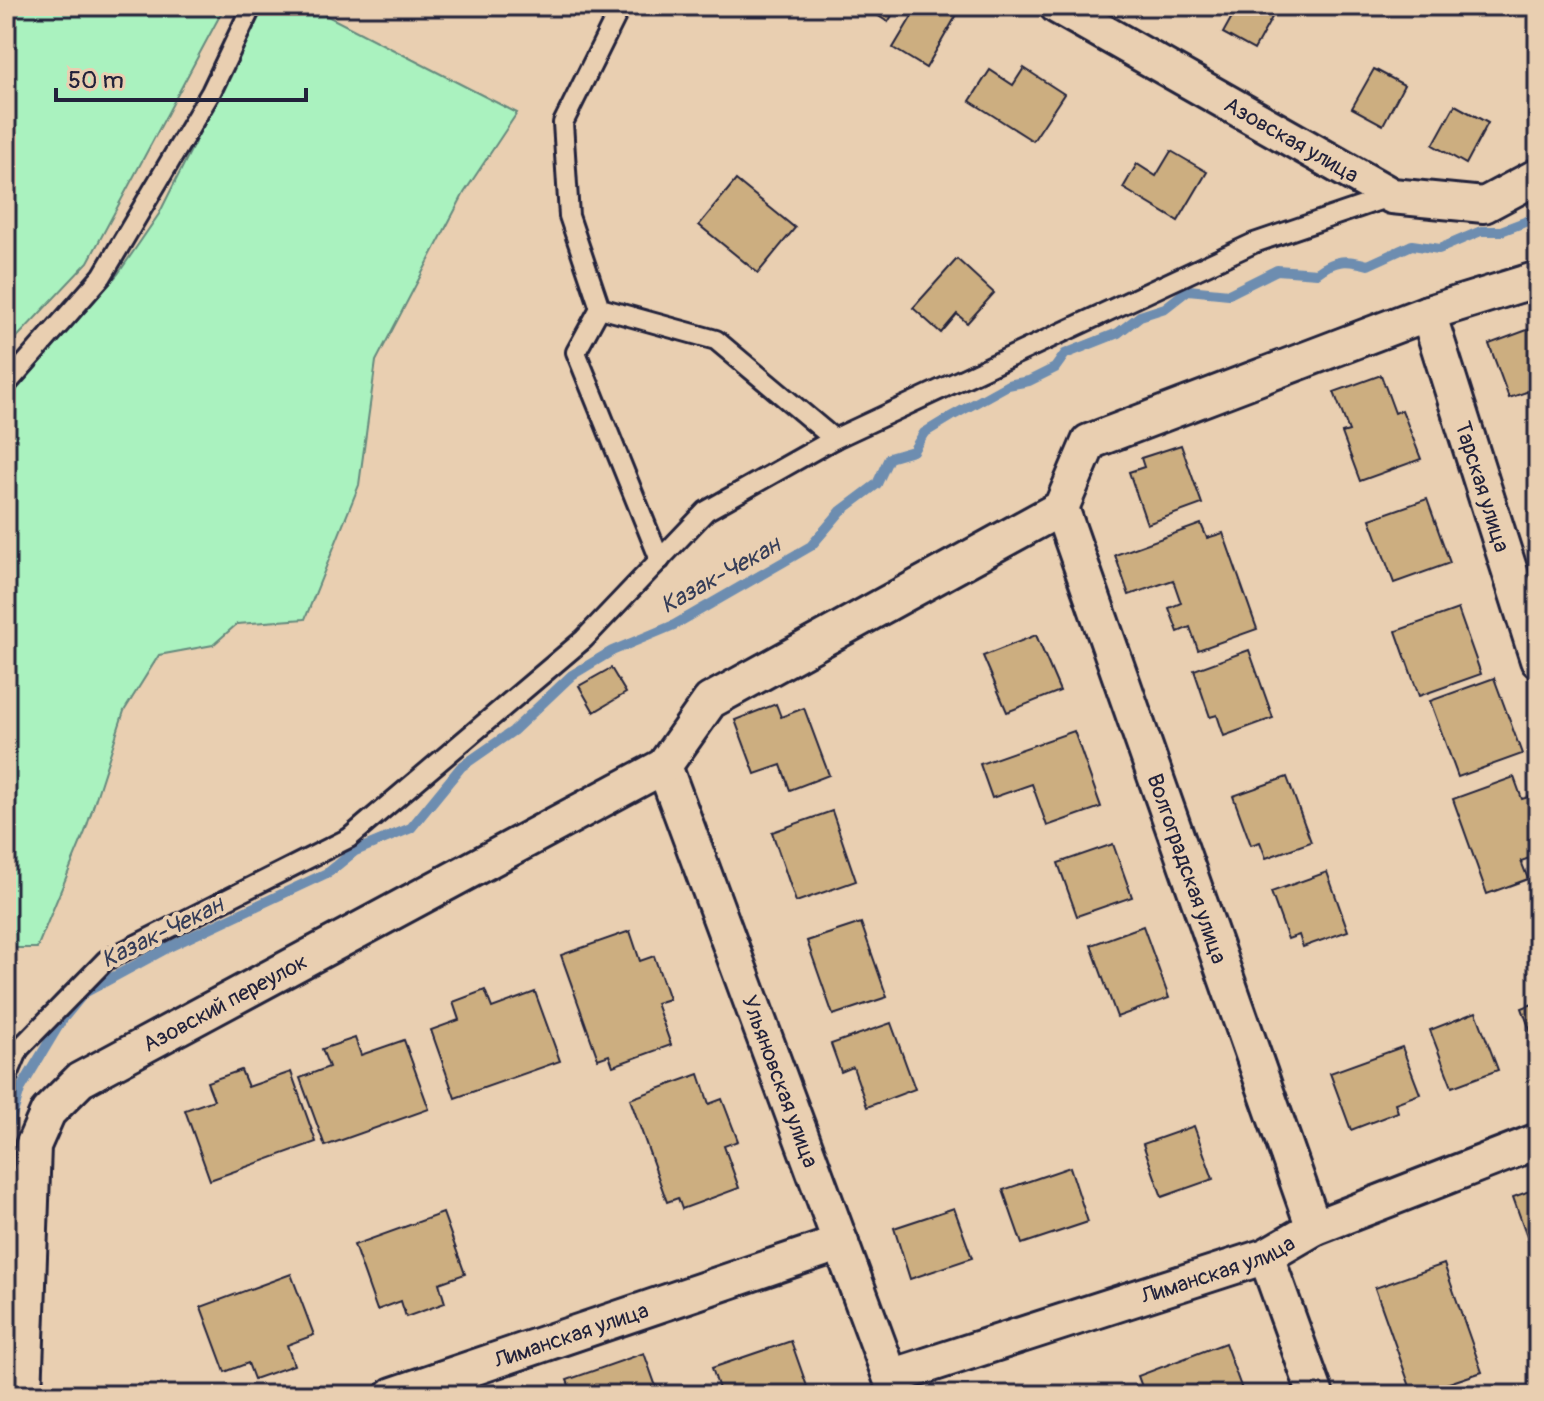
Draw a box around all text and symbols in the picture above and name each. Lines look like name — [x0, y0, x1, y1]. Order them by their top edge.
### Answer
scale bar — [56, 52, 306, 102]
text: 50 m — [68, 66, 124, 95]
street label: Азовская улица — [1219, 91, 1364, 189]
street label: Тарская улица — [1448, 418, 1516, 556]
water label: Казак-Чекан — [655, 530, 787, 620]
street label: Волгоградская улица — [1140, 770, 1233, 967]
water label: Казак-Чекан — [97, 890, 230, 974]
street label: Азовский переулок — [138, 947, 312, 1059]
street label: Ульяновская улица — [735, 991, 824, 1171]
street label: Лиманская улица — [1137, 1229, 1300, 1311]
street label: Лиманская улица — [489, 1296, 652, 1375]

